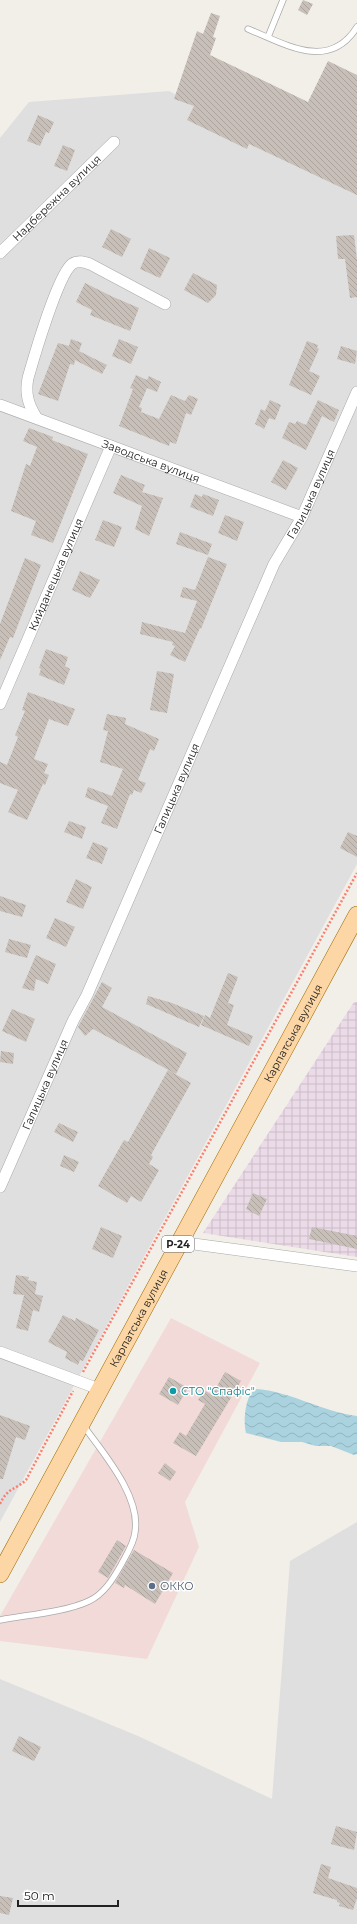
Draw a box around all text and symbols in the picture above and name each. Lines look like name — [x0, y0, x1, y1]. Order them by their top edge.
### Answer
street label: Надбережна вулиця — [9, 152, 104, 244]
street label: Заводська вулиця — [100, 436, 202, 486]
street label: Галицька вулиця — [284, 447, 338, 541]
street label: Кийданецька вулиця — [25, 516, 86, 633]
street label: Галицька вулиця — [151, 741, 202, 836]
street label: Карпатська вулиця — [261, 982, 325, 1085]
street label: Галицька вулиця — [19, 1037, 71, 1132]
road number: Р-24 — [162, 1236, 194, 1252]
street label: Карпатська вулиця — [106, 1267, 171, 1370]
place label: СТО "Спафіс" — [181, 1384, 255, 1398]
marker: СТО "Спафіс" — [168, 1386, 178, 1396]
place label: ОККО — [160, 1579, 194, 1593]
marker: ОККО — [147, 1581, 157, 1591]
scale bar — [18, 1882, 118, 1908]
text: 50 m — [24, 1888, 55, 1903]

